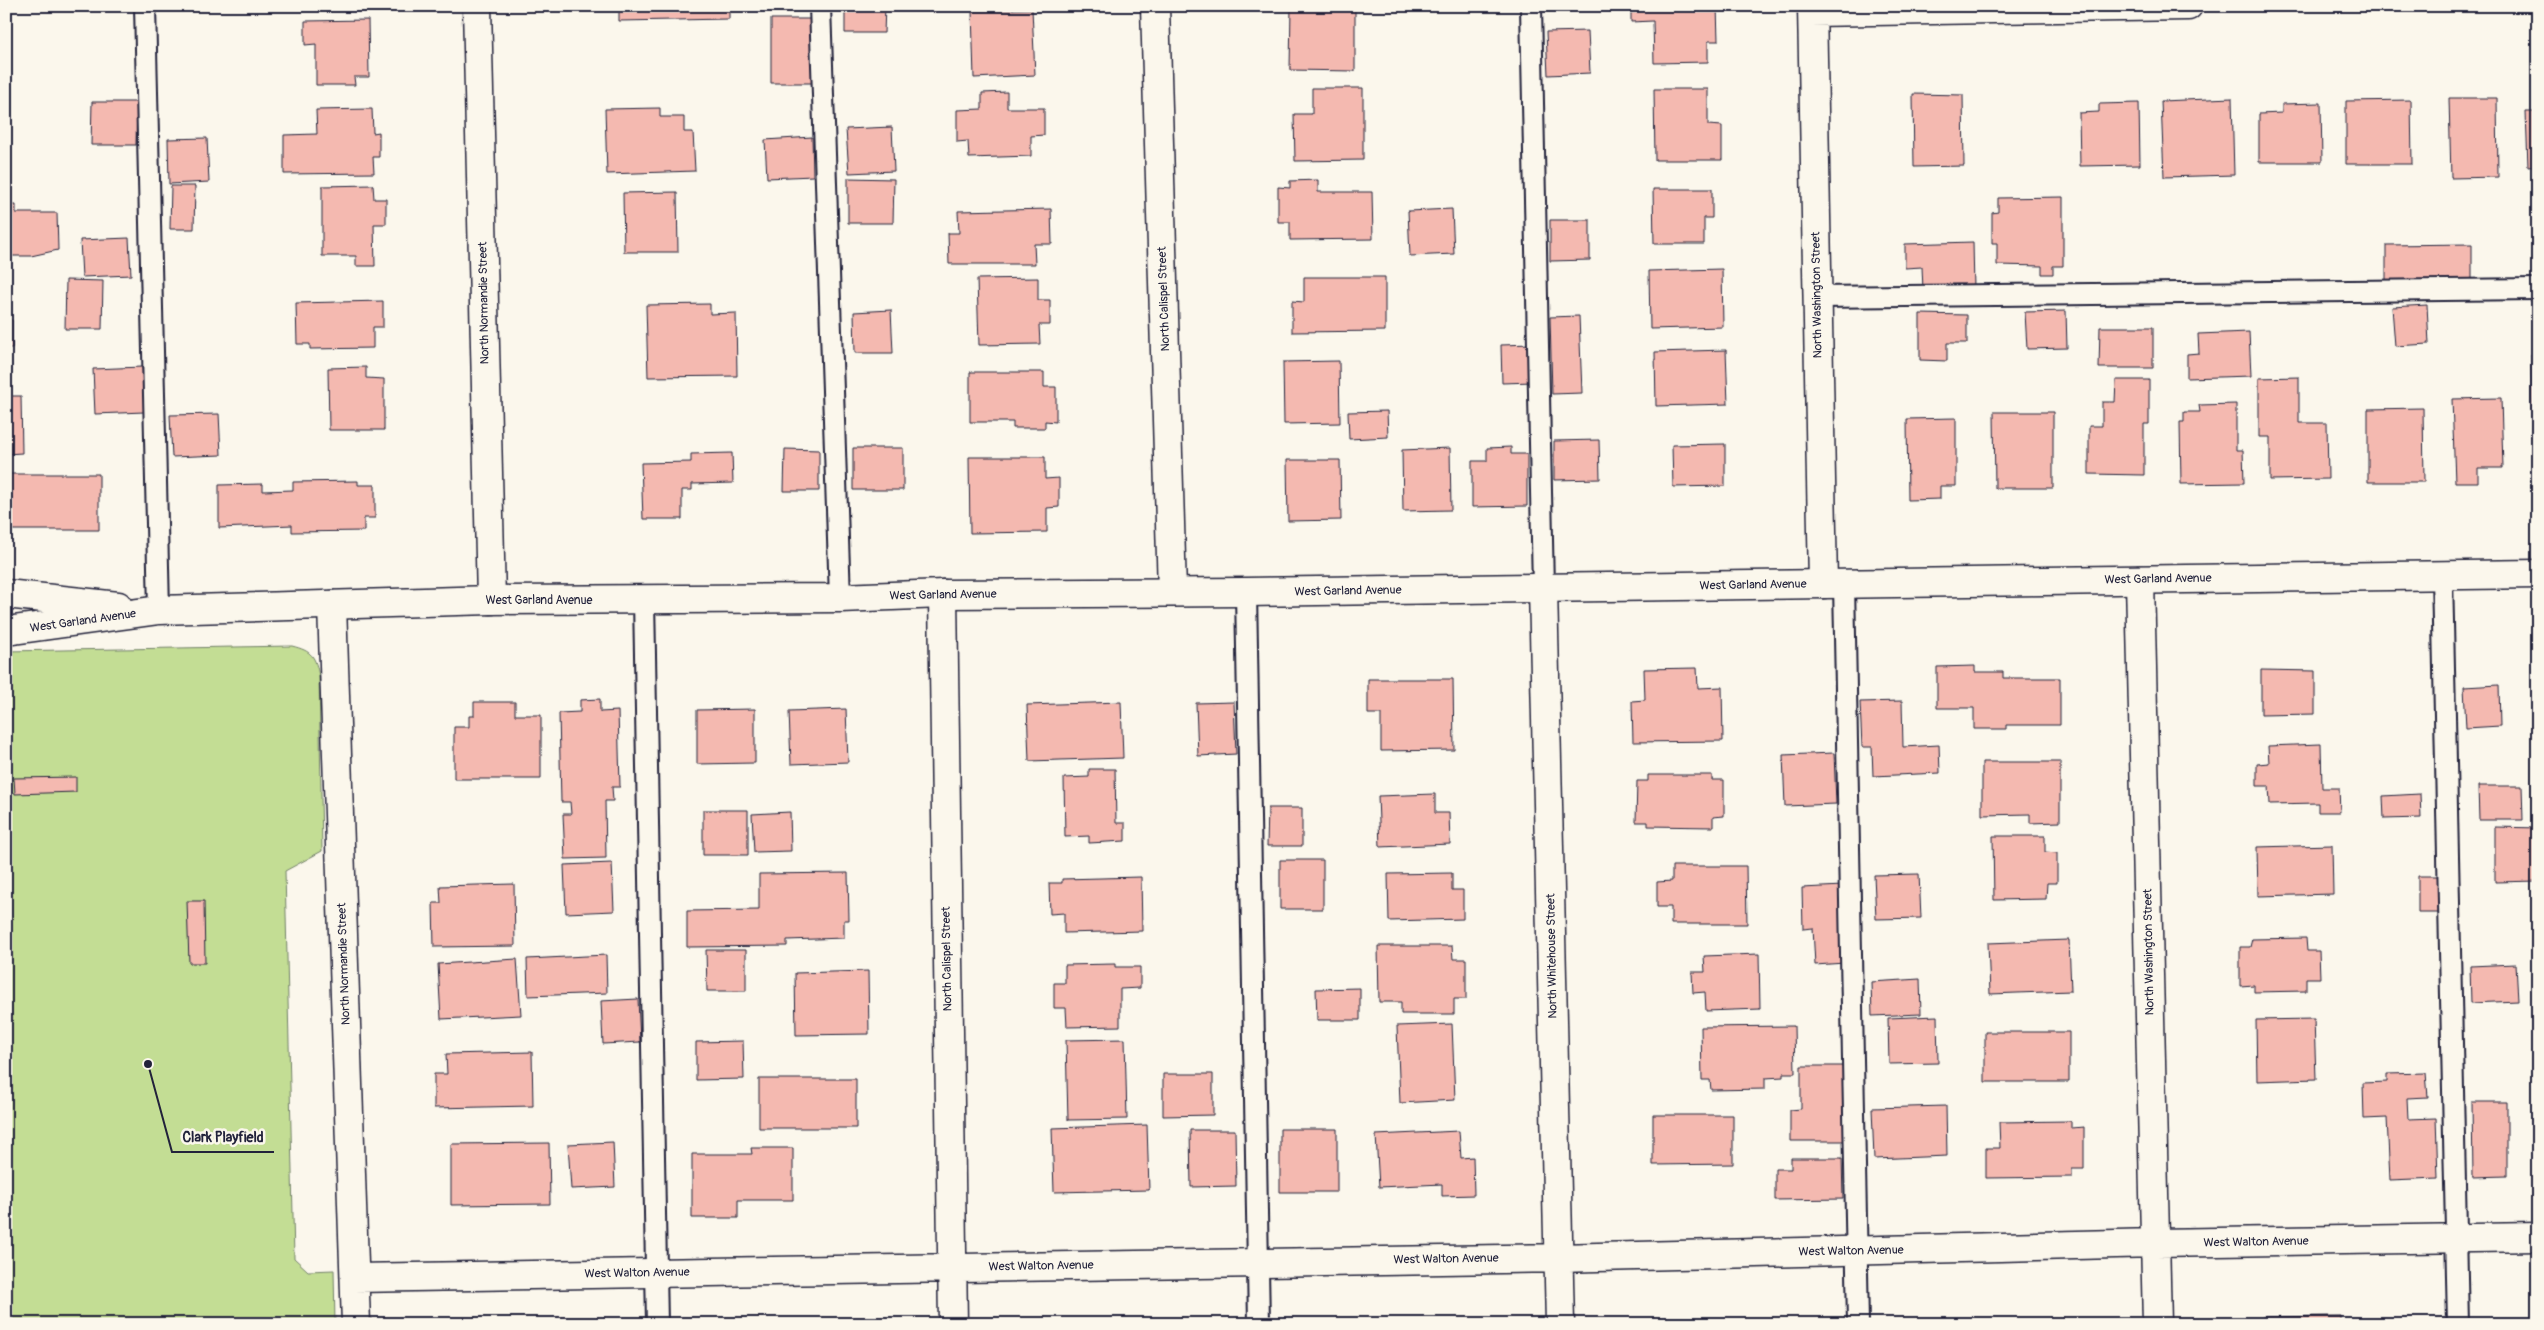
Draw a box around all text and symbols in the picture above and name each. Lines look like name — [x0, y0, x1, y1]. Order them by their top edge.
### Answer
street label: North Washington Street — [1808, 231, 1826, 359]
street label: North Normandie Street — [475, 241, 493, 364]
street label: North Calispel Street — [1155, 246, 1173, 352]
street label: West Garland Avenue — [2104, 571, 2212, 587]
street label: West Garland Avenue — [1699, 577, 1807, 593]
street label: West Garland Avenue — [1294, 583, 1402, 599]
street label: West Garland Avenue — [889, 587, 997, 603]
street label: West Garland Avenue — [485, 593, 593, 608]
street label: West Garland Avenue — [29, 606, 137, 636]
street label: North Washington Street — [2140, 888, 2158, 1016]
street label: North Whitehouse Street — [1543, 893, 1561, 1019]
street label: North Normandie Street — [334, 902, 354, 1025]
street label: North Calispel Street — [939, 906, 955, 1012]
callout: Clark Playfield — [172, 1123, 274, 1152]
text: Clark Playfield — [182, 1129, 264, 1146]
street label: West Walton Avenue — [2203, 1234, 2309, 1250]
street label: West Walton Avenue — [1798, 1243, 1904, 1259]
street label: West Walton Avenue — [1393, 1251, 1499, 1267]
street label: West Walton Avenue — [988, 1258, 1094, 1274]
street label: West Walton Avenue — [584, 1265, 690, 1281]

